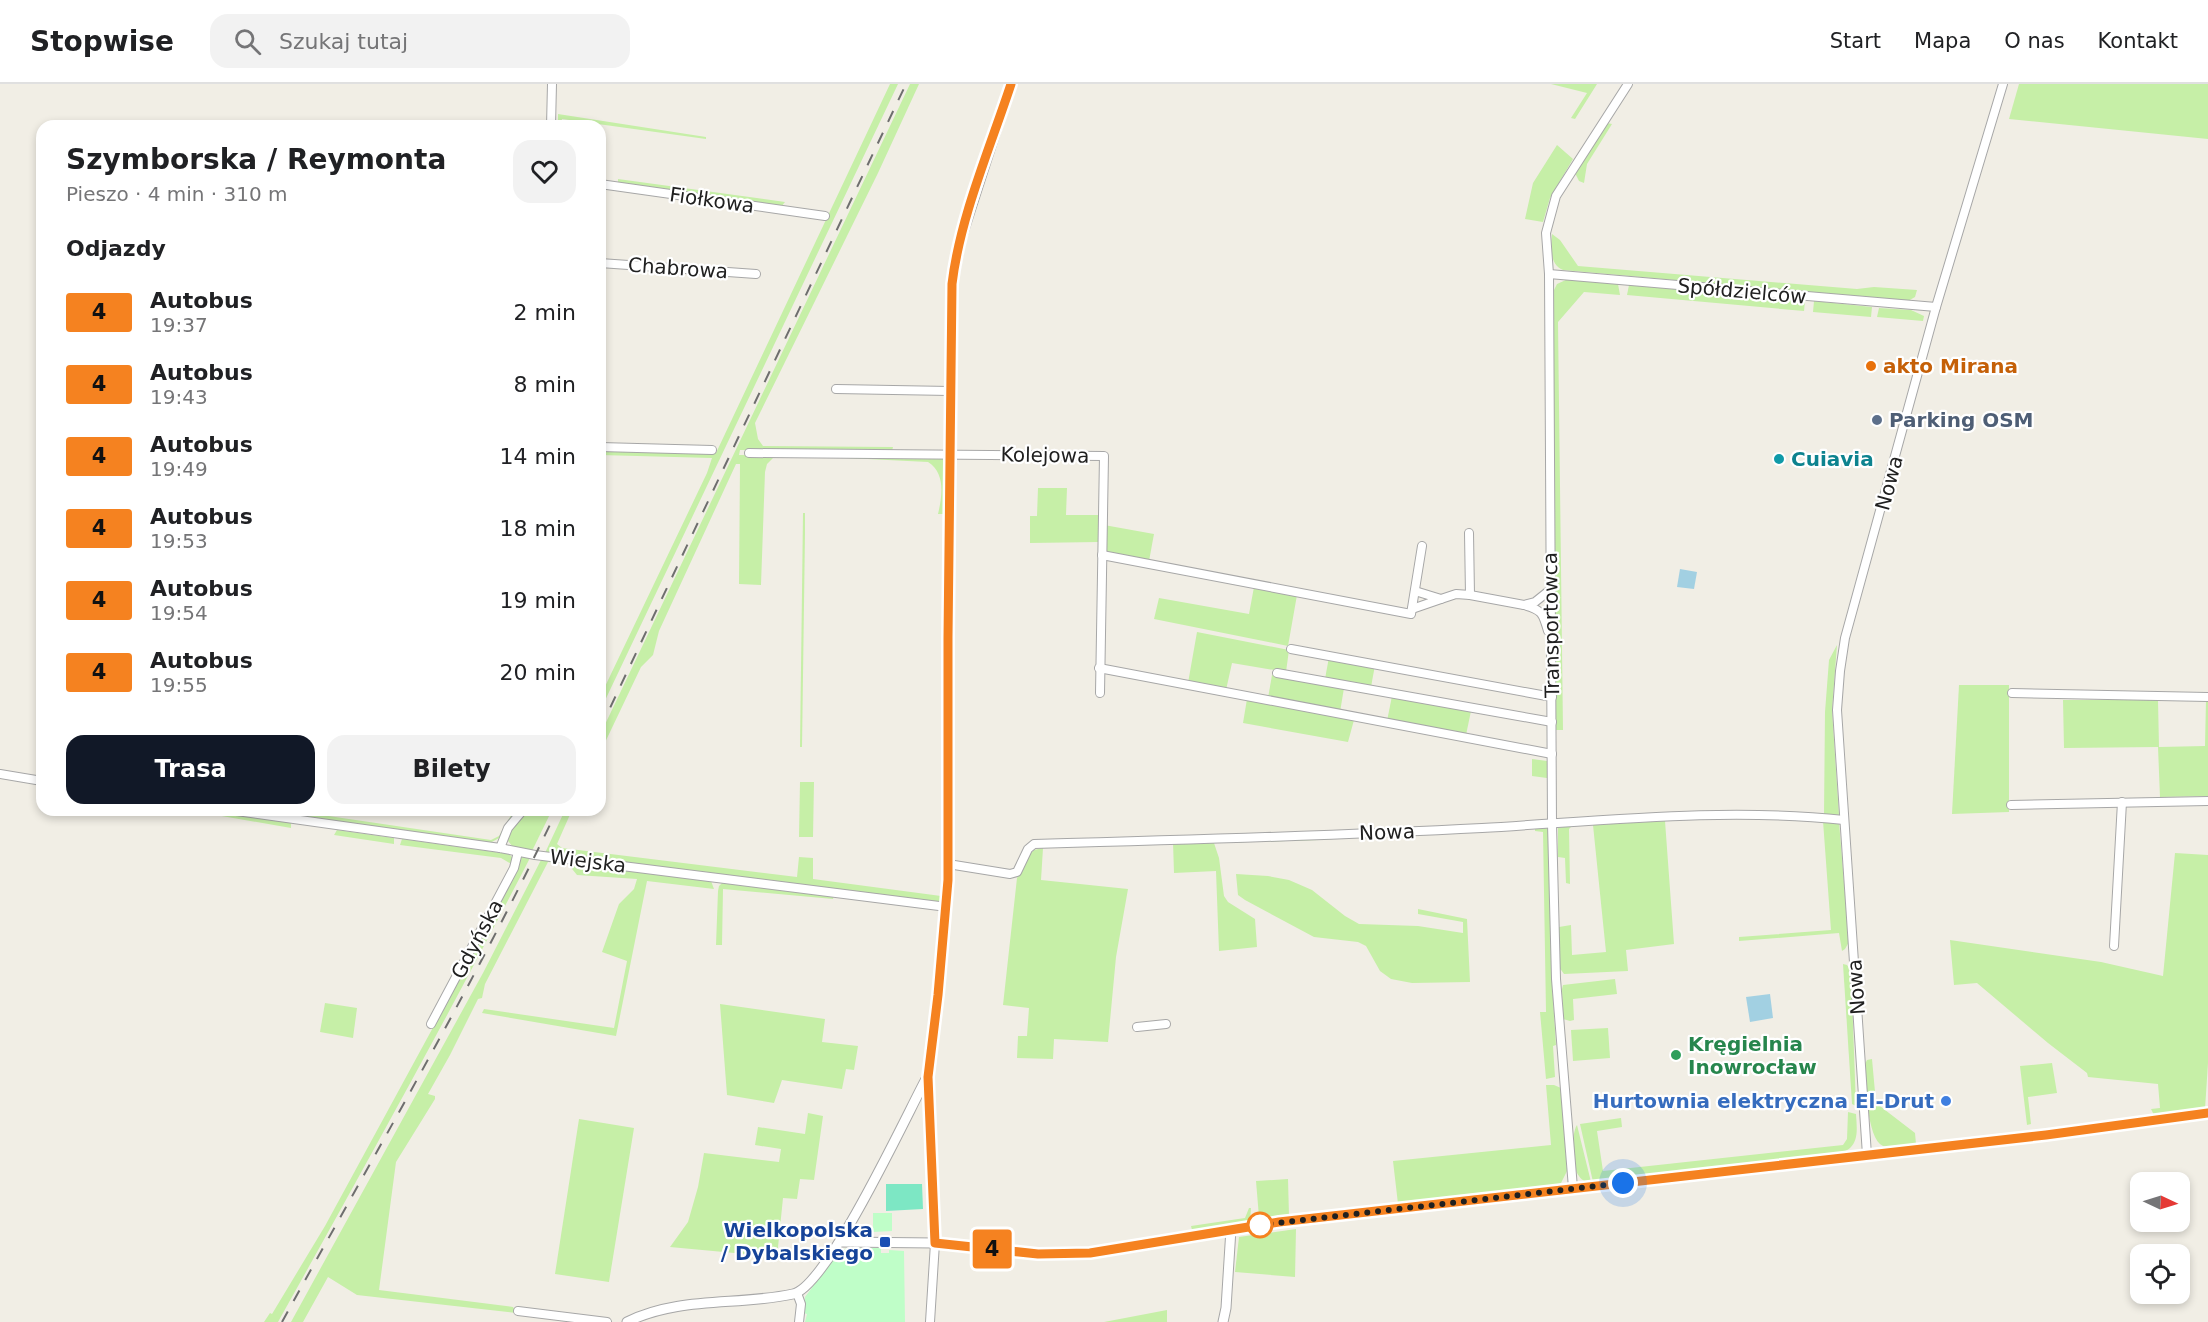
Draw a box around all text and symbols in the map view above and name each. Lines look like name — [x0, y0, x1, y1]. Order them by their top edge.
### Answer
search box — [210, 14, 630, 68]
text: Stopwise — [30, 25, 174, 58]
icon: search — [231, 25, 264, 58]
text: Szukaj tutaj — [279, 29, 408, 54]
text: Start — [1830, 29, 1881, 53]
text: Mapa — [1914, 29, 1971, 53]
text: O nas — [2004, 29, 2065, 53]
text: Kontakt — [2098, 29, 2178, 53]
button: heart — [513, 140, 576, 203]
text: Szymborska / Reymonta — [66, 143, 446, 176]
text: Pieszo · 4 min · 310 m — [66, 182, 288, 206]
street label: Fiołkowa — [668, 182, 756, 218]
text: Odjazdy — [66, 236, 166, 261]
street label: Chabrowa — [627, 253, 729, 283]
street label: Spółdzielców — [1676, 273, 1808, 309]
text: Autobus — [150, 288, 253, 313]
text: 4 — [92, 300, 106, 324]
text: 2 min — [514, 300, 576, 325]
text: 19:37 — [150, 313, 208, 337]
place label: akto Mirana — [1883, 354, 2018, 378]
marker: akto Mirana — [1864, 359, 1878, 373]
text: Autobus — [150, 360, 253, 385]
text: 4 — [92, 372, 106, 396]
text: 8 min — [514, 372, 576, 397]
text: 19:43 — [150, 385, 208, 409]
place label: Parking OSM — [1889, 408, 2033, 432]
marker: Parking OSM — [1870, 413, 1884, 427]
text: Autobus — [150, 432, 253, 457]
street label: Kolejowa — [1000, 442, 1090, 468]
text: 4 — [92, 444, 106, 468]
text: 14 min — [500, 444, 576, 469]
place label: Cuiavia — [1791, 447, 1874, 471]
marker: Cuiavia — [1772, 452, 1786, 466]
street label: Nowa — [1870, 453, 1908, 513]
text: 19:49 — [150, 457, 208, 481]
text: Autobus — [150, 504, 253, 529]
text: 4 — [92, 516, 106, 540]
text: 18 min — [500, 516, 576, 541]
text: 19:53 — [150, 529, 208, 553]
street label: Transportowca — [1538, 552, 1564, 699]
text: Autobus — [150, 576, 253, 601]
text: 4 — [92, 588, 106, 612]
text: 19 min — [500, 588, 576, 613]
text: 19:54 — [150, 601, 208, 625]
text: Autobus — [150, 648, 253, 673]
text: 4 — [92, 660, 106, 684]
text: 20 min — [500, 660, 576, 685]
text: 19:55 — [150, 673, 208, 697]
button: Trasa — [66, 735, 315, 804]
button: Bilety — [327, 735, 576, 804]
street label: Nowa — [1359, 819, 1415, 845]
street label: Wiejska — [548, 844, 628, 878]
street label: Gdyńska — [446, 895, 508, 983]
street label: Nowa — [1842, 958, 1870, 1016]
place label: Kręgielnia Inowrocław — [1688, 1032, 1817, 1079]
marker: Kręgielnia Inowrocław — [1669, 1048, 1683, 1062]
place label: Hurtownia elektryczna El-Drut — [1593, 1089, 1934, 1113]
marker: Hurtownia elektryczna El-Drut — [1939, 1094, 1953, 1108]
your location — [1608, 1168, 1638, 1198]
north arrow — [2130, 1172, 2190, 1232]
map controls — [2130, 1172, 2190, 1304]
unlabelled marker — [1247, 1212, 1273, 1238]
place label: Wielkopolska / Dybalskiego — [721, 1218, 873, 1265]
line badge: 4 — [972, 1230, 1012, 1268]
marker: Wielkopolska / Dybalskiego — [878, 1235, 892, 1249]
text: 4 — [985, 1237, 999, 1261]
button: locate — [2130, 1244, 2190, 1304]

